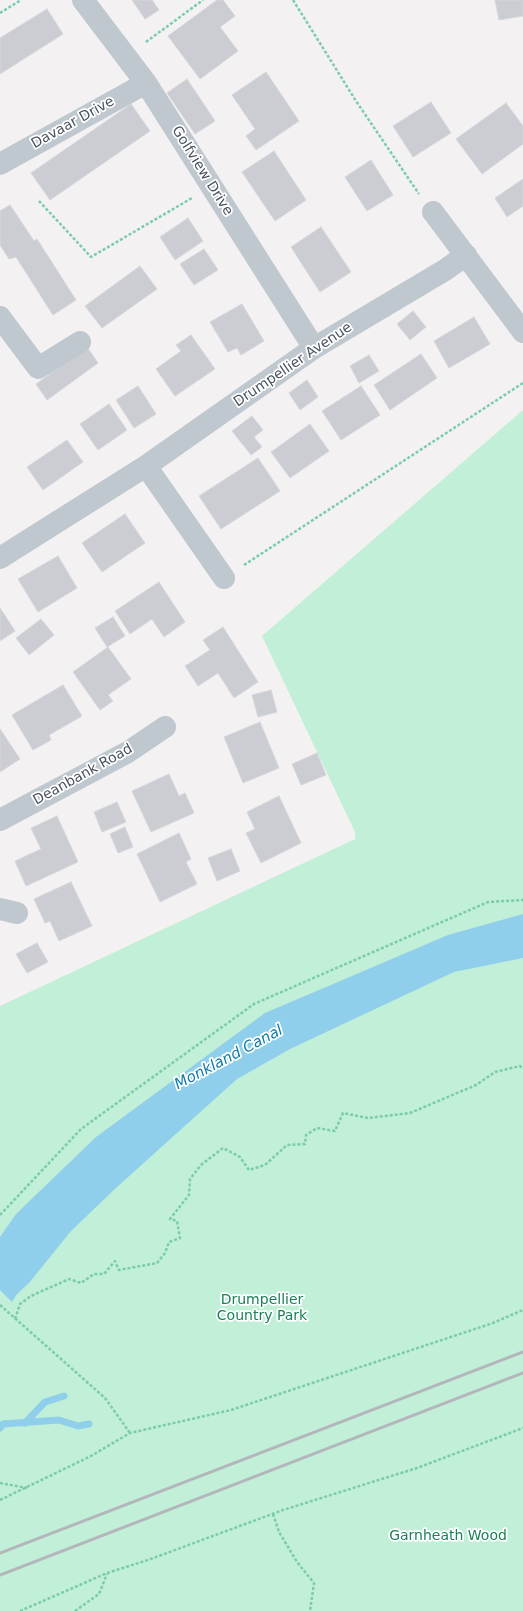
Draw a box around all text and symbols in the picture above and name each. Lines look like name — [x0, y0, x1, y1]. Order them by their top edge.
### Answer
street label: Davaar Drive — [29, 93, 117, 153]
street label: Golfview Drive — [168, 123, 236, 219]
street label: Drumpellier Avenue — [231, 319, 355, 411]
street label: Deanbank Road — [30, 741, 136, 809]
water label: Monkland Canal — [172, 1022, 286, 1094]
park label: Drumpellier Country Park — [217, 1292, 307, 1324]
park label: Garnheath Wood — [389, 1528, 507, 1544]

